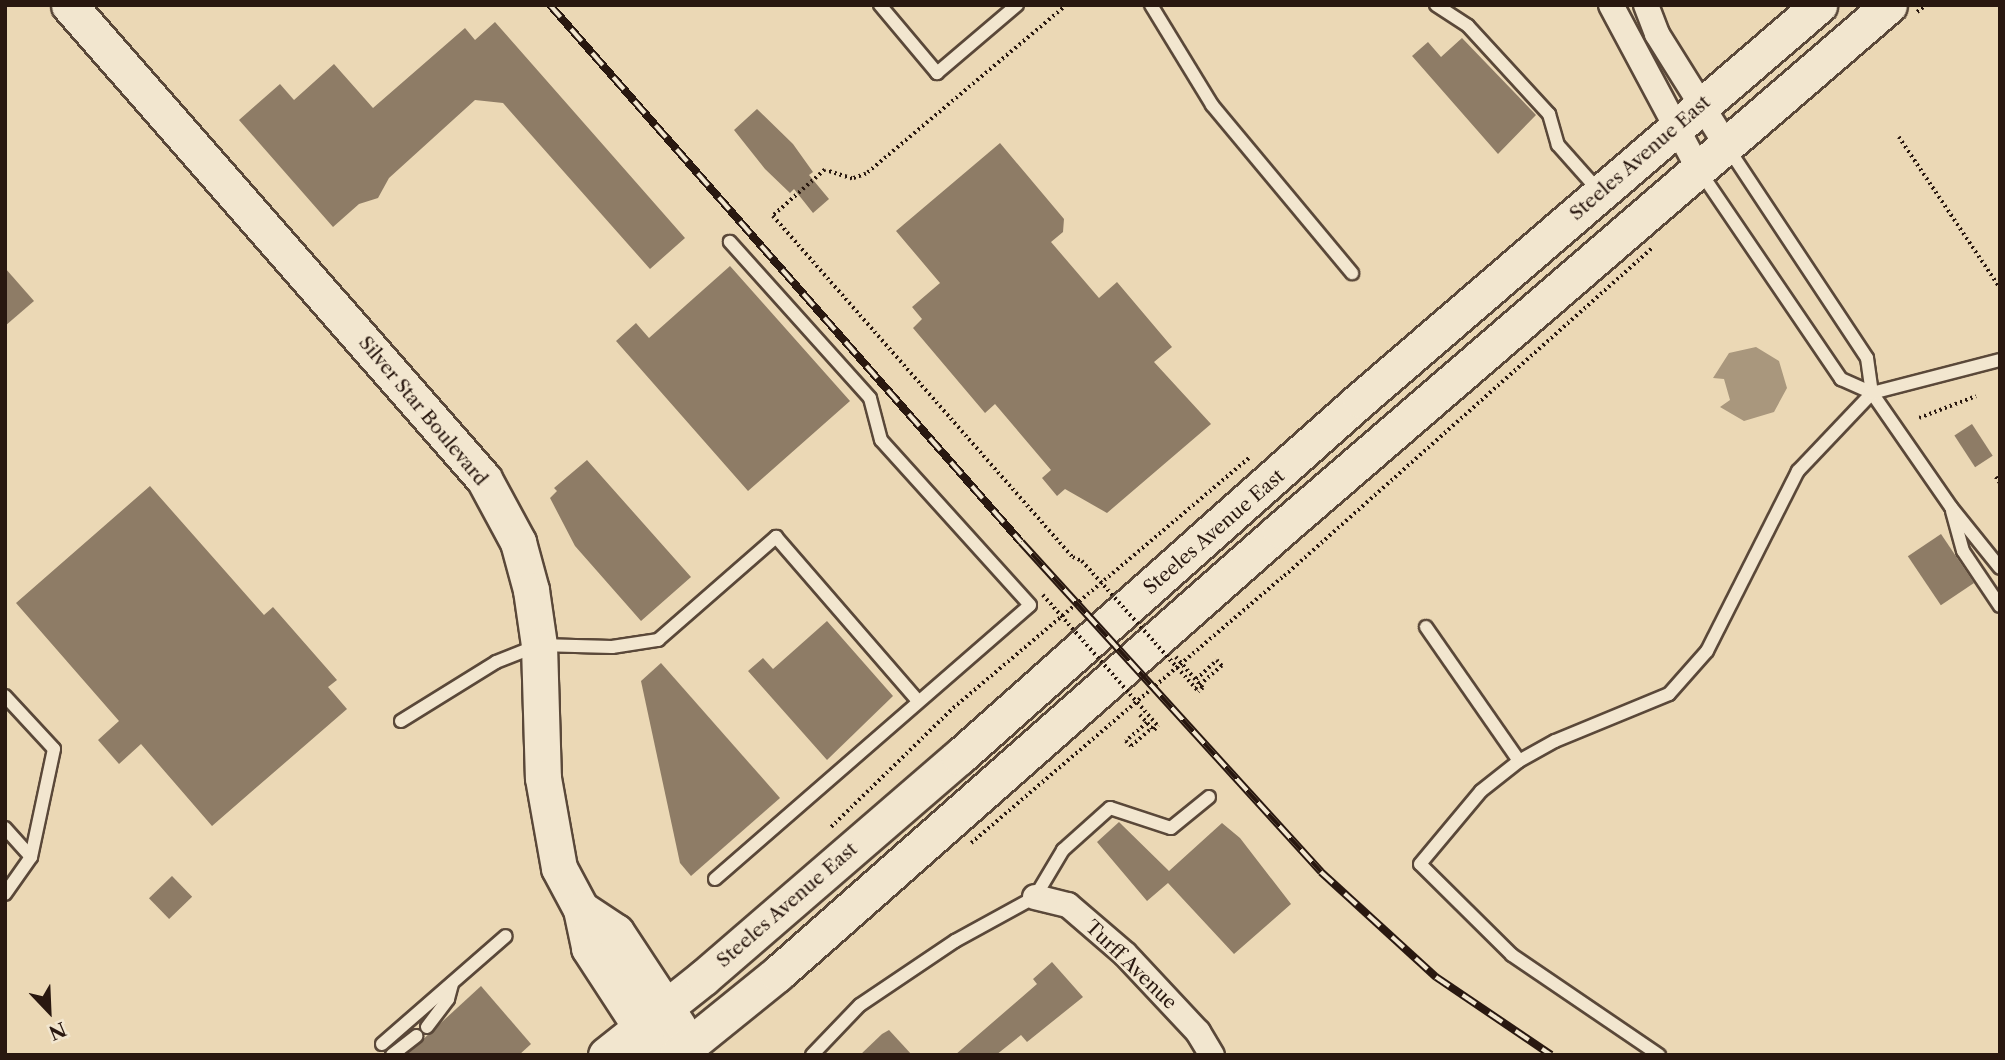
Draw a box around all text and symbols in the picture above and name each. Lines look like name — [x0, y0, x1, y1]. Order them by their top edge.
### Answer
street label: Steeles Avenue East — [1565, 90, 1715, 226]
street label: Silver Star Boulevard — [354, 331, 492, 491]
street label: Steeles Avenue East — [1139, 464, 1289, 600]
street label: Steeles Avenue East — [712, 837, 862, 973]
street label: Turff Avenue — [1080, 915, 1182, 1015]
north arrow — [14, 976, 84, 1046]
text: N — [45, 1017, 70, 1045]

